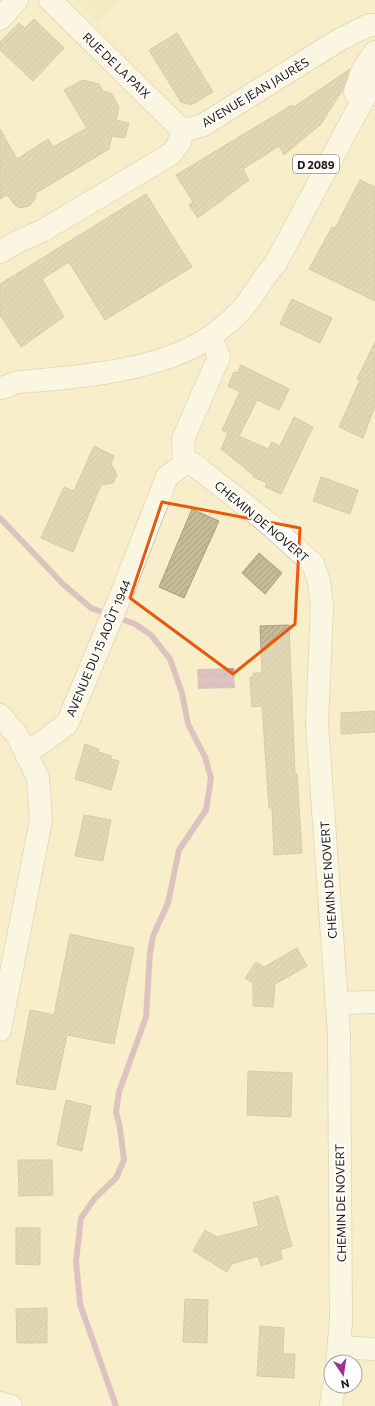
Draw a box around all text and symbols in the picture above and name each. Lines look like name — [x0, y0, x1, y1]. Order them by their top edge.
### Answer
street label: RUE DE LA PAIX — [80, 29, 154, 101]
street label: AVENUE JEAN JAURÈS — [199, 54, 312, 130]
road number: D 2089 — [293, 155, 339, 173]
street label: CHEMIN DE NOVERT — [212, 478, 312, 565]
street label: AVENUE DU 15 AOÛT 1944 — [63, 577, 133, 719]
street label: CHEMIN DE NOVERT — [317, 820, 339, 939]
street label: CHEMIN DE NOVERT — [332, 1143, 348, 1262]
north arrow — [323, 1354, 363, 1394]
text: N — [340, 1377, 351, 1391]

